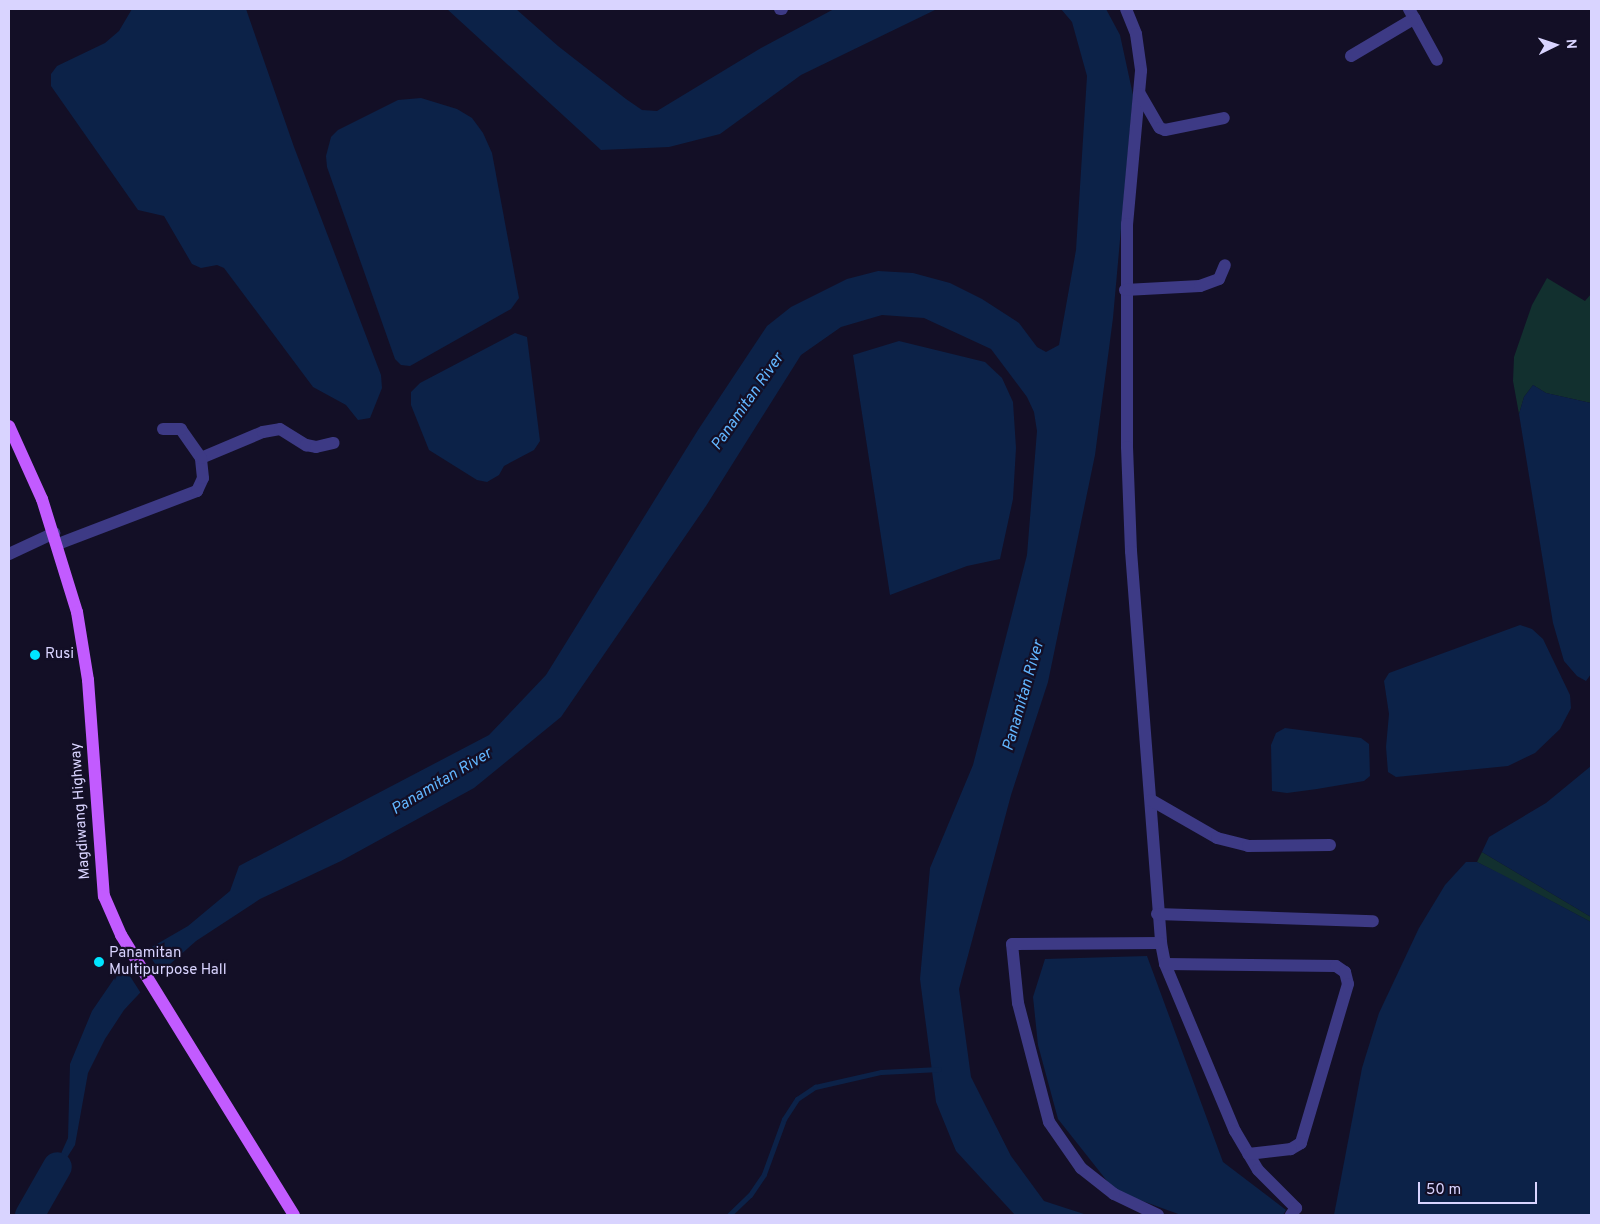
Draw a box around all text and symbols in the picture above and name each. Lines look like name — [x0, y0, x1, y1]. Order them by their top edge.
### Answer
north arrow — [1530, 20, 1580, 70]
text: N — [1562, 38, 1579, 50]
water label: Panamitan River — [707, 350, 789, 454]
water label: Panamitan River — [999, 639, 1049, 753]
place label: Rusi — [45, 646, 74, 664]
marker: Rusi — [29, 649, 41, 661]
street label: Magdiwang Highway — [67, 742, 95, 880]
water label: Panamitan River — [388, 744, 496, 820]
place label: Panamitan Multipurpose Hall — [109, 944, 227, 979]
marker: Panamitan Multipurpose Hall — [93, 956, 105, 968]
scale bar — [1420, 1172, 1539, 1204]
text: 50 m — [1426, 1181, 1461, 1200]

